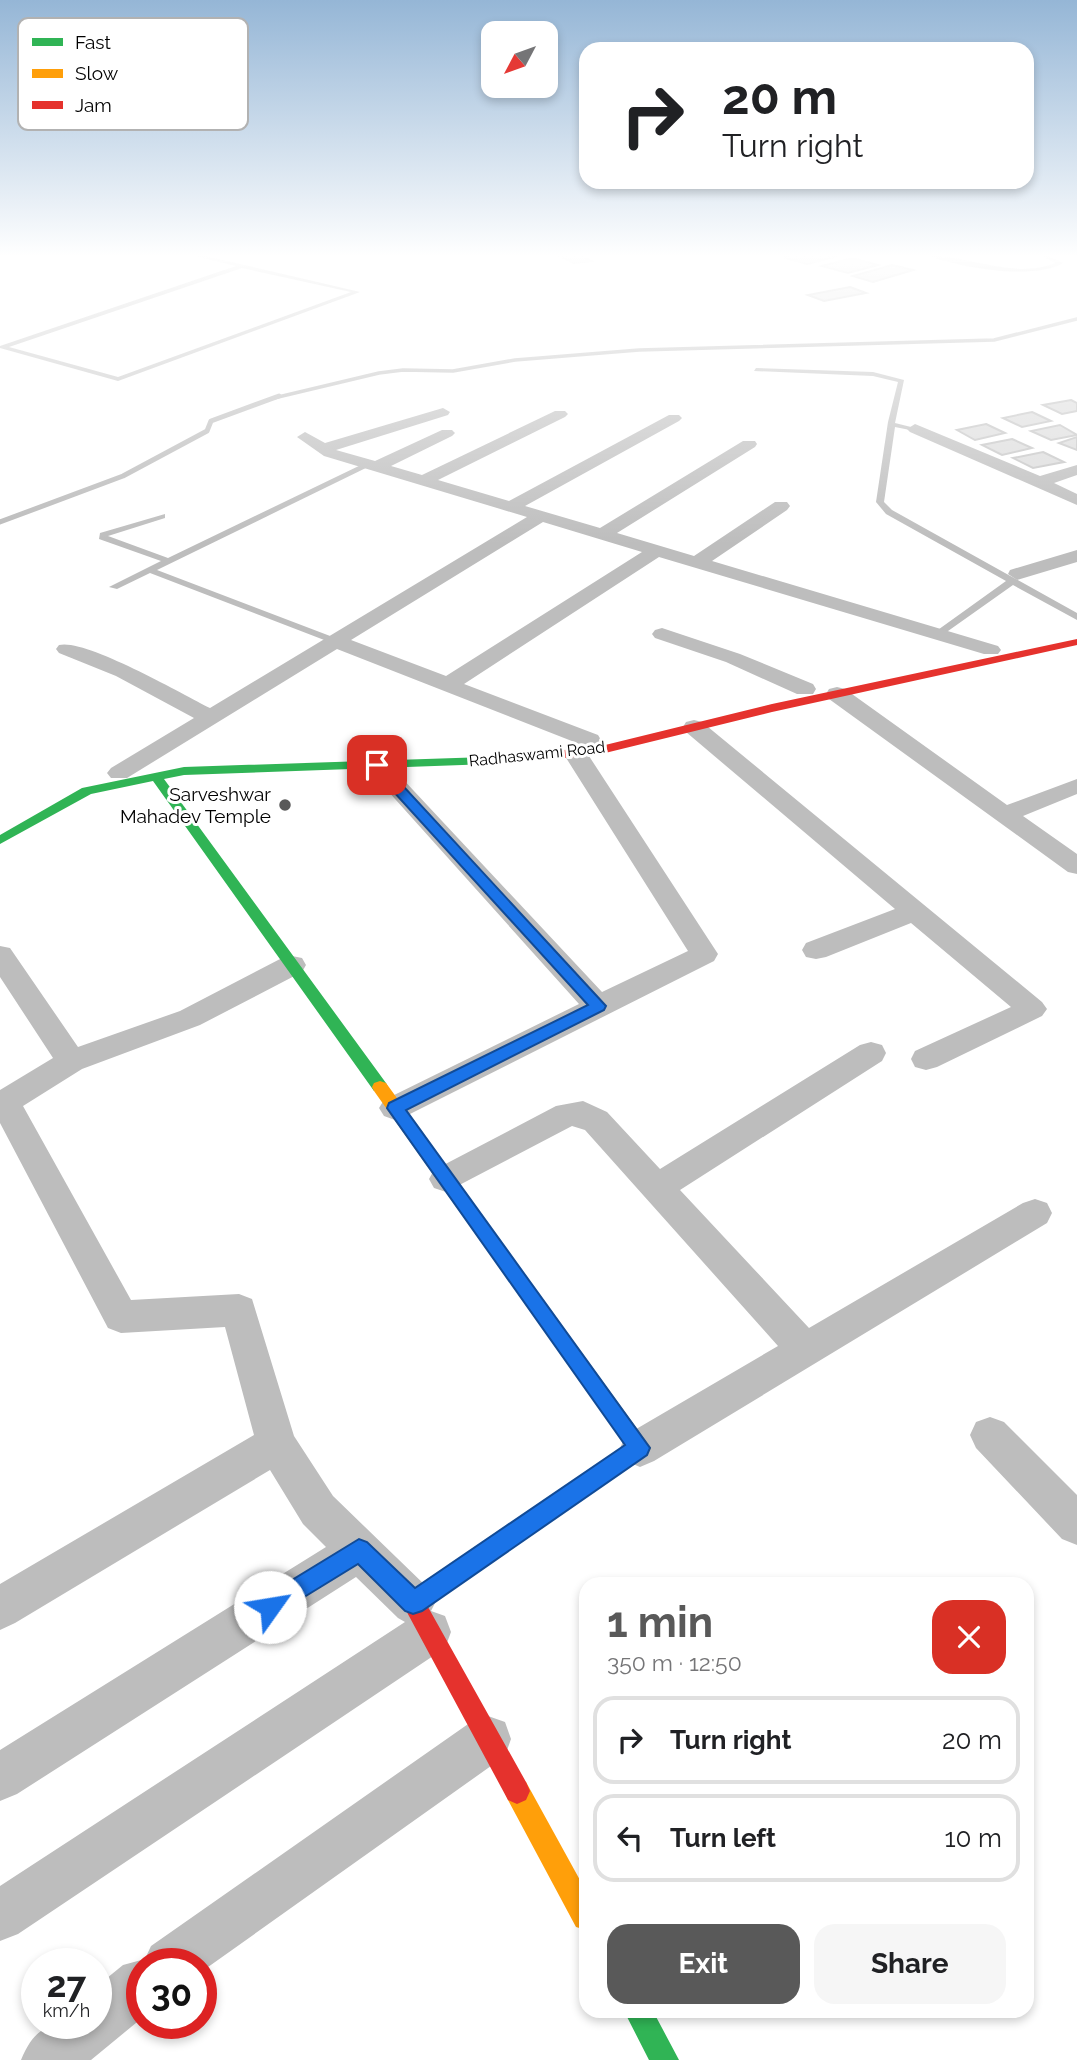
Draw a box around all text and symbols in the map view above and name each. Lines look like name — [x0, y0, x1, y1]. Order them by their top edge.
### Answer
legend — [18, 18, 248, 130]
north arrow — [481, 21, 558, 98]
map controls — [481, 21, 558, 98]
text: Fast — [75, 31, 111, 53]
text: Slow — [75, 62, 119, 84]
text: 20 m — [722, 68, 837, 125]
icon: right — [607, 70, 698, 161]
text: Jam — [75, 94, 112, 116]
text: Turn right — [722, 127, 863, 164]
pin — [347, 735, 407, 795]
street label: Radhaswami Road — [468, 737, 606, 771]
icon: arrive — [358, 746, 396, 784]
place label: Sarveshwar Mahadev Temple — [120, 783, 271, 827]
marker: Sarveshwar Mahadev Temple — [277, 797, 293, 813]
position arrow — [233, 1570, 307, 1644]
text: 1 min — [607, 1598, 713, 1647]
button: close — [932, 1600, 1006, 1674]
text: 350 m · 12:50 — [607, 1649, 742, 1676]
icon: right — [611, 1721, 649, 1759]
text: Turn right — [670, 1725, 791, 1755]
text: 20 m — [942, 1725, 1002, 1755]
icon: left — [611, 1819, 649, 1857]
text: Turn left — [670, 1823, 776, 1853]
text: 10 m — [944, 1823, 1002, 1853]
button: Exit — [607, 1924, 800, 2004]
button: Share — [814, 1924, 1006, 2004]
speed limit sign: 30 — [126, 1948, 217, 2039]
text: 27 — [47, 1964, 86, 2005]
text: km/h — [43, 2000, 90, 2021]

